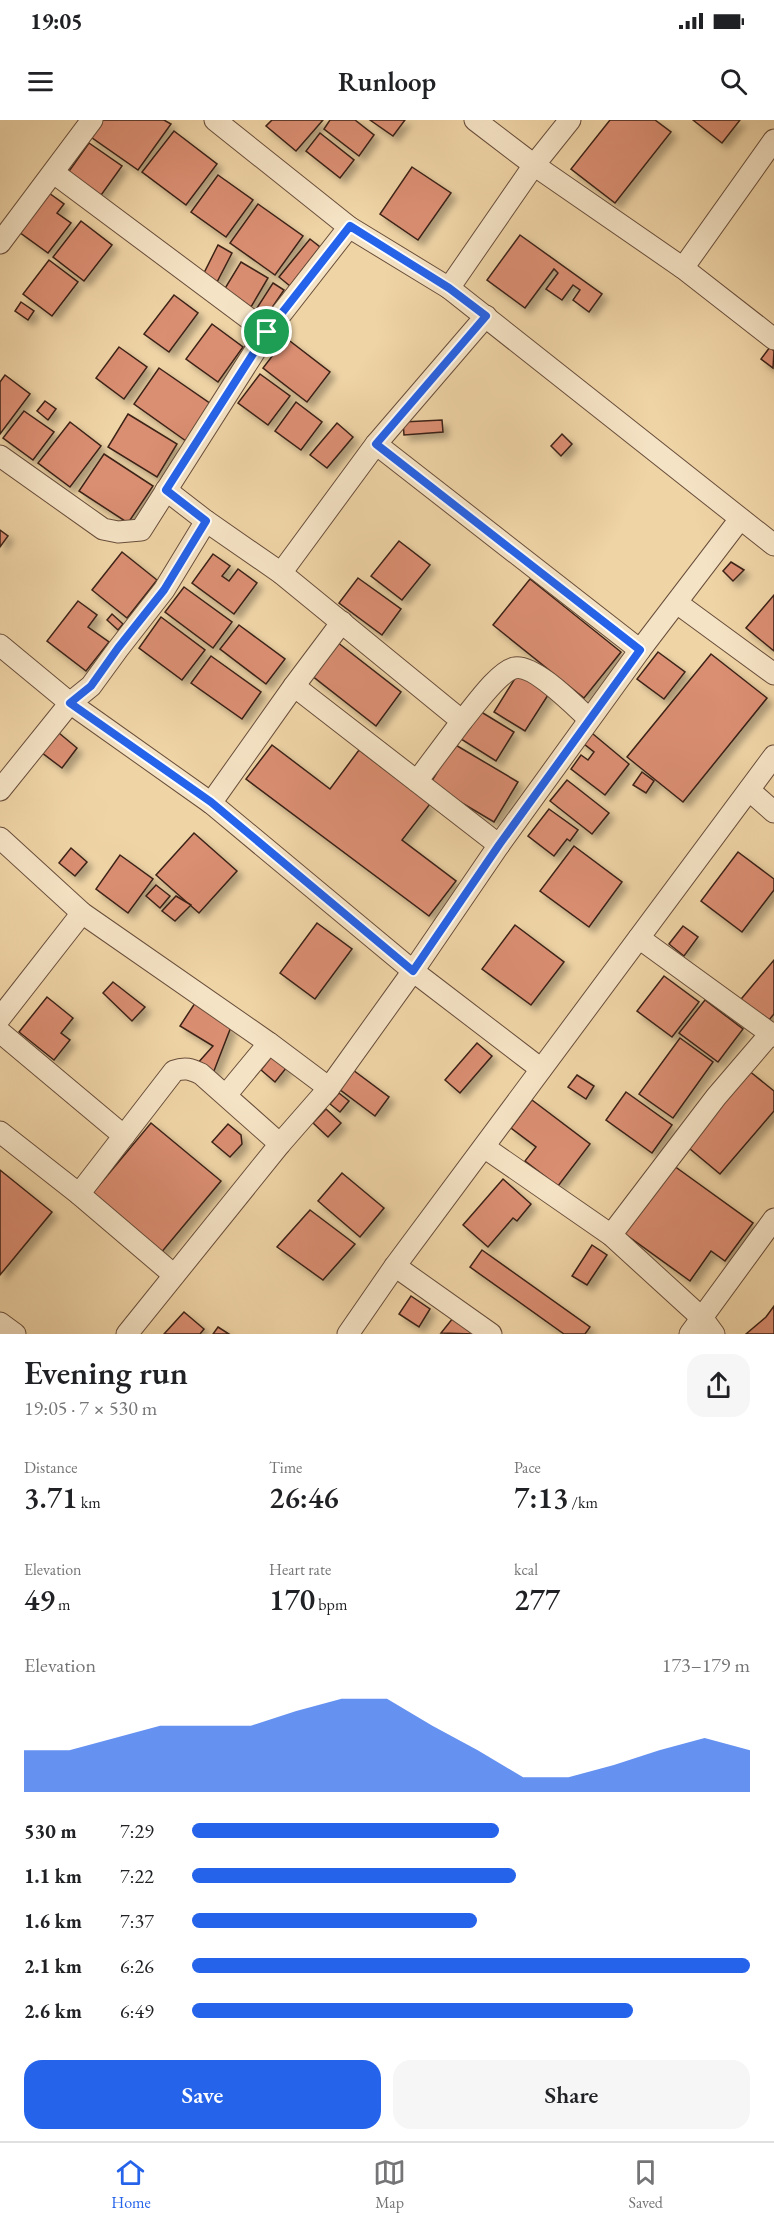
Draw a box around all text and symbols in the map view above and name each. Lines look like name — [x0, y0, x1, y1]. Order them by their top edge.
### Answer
text: 19:05 — [30, 7, 83, 36]
text: Runloop — [338, 64, 436, 99]
icon: menu — [24, 65, 57, 98]
icon: search — [717, 65, 750, 98]
pin — [241, 306, 292, 357]
icon: arrive — [250, 315, 283, 348]
text: Evening run — [24, 1351, 188, 1394]
button: share — [687, 1354, 750, 1417]
text: 19:05 · 7 × 530 m — [24, 1395, 157, 1421]
text: Distance — [24, 1457, 77, 1478]
text: Time — [269, 1457, 302, 1478]
text: Pace — [514, 1457, 541, 1478]
text: 3.71 — [24, 1478, 77, 1517]
text: 26:46 — [269, 1478, 339, 1517]
text: 7:13 — [514, 1478, 568, 1517]
text: km — [77, 1492, 101, 1513]
text: /km — [568, 1492, 598, 1513]
text: Elevation — [24, 1559, 82, 1580]
text: Heart rate — [269, 1559, 331, 1580]
text: kcal — [514, 1559, 538, 1580]
text: 49 — [24, 1580, 55, 1619]
text: 170 — [269, 1580, 315, 1619]
text: 277 — [514, 1580, 560, 1619]
text: m — [55, 1594, 70, 1615]
text: bpm — [315, 1594, 347, 1615]
text: Elevation — [24, 1652, 96, 1678]
text: 173–179 m — [662, 1652, 750, 1678]
text: 530 m — [24, 1818, 77, 1844]
text: 7:29 — [120, 1818, 154, 1844]
text: 1.1 km — [24, 1863, 82, 1889]
text: 7:22 — [120, 1863, 154, 1889]
text: 1.6 km — [24, 1908, 82, 1934]
text: 7:37 — [120, 1908, 154, 1934]
text: 2.1 km — [24, 1953, 82, 1979]
text: 6:26 — [120, 1953, 154, 1979]
text: 2.6 km — [24, 1998, 82, 2024]
text: 6:49 — [120, 1998, 154, 2024]
button: Save — [24, 2060, 381, 2129]
button: Share — [393, 2060, 750, 2129]
tab: Home — [111, 2156, 151, 2213]
tab: Map — [373, 2156, 406, 2213]
tab: Saved — [629, 2156, 663, 2213]

